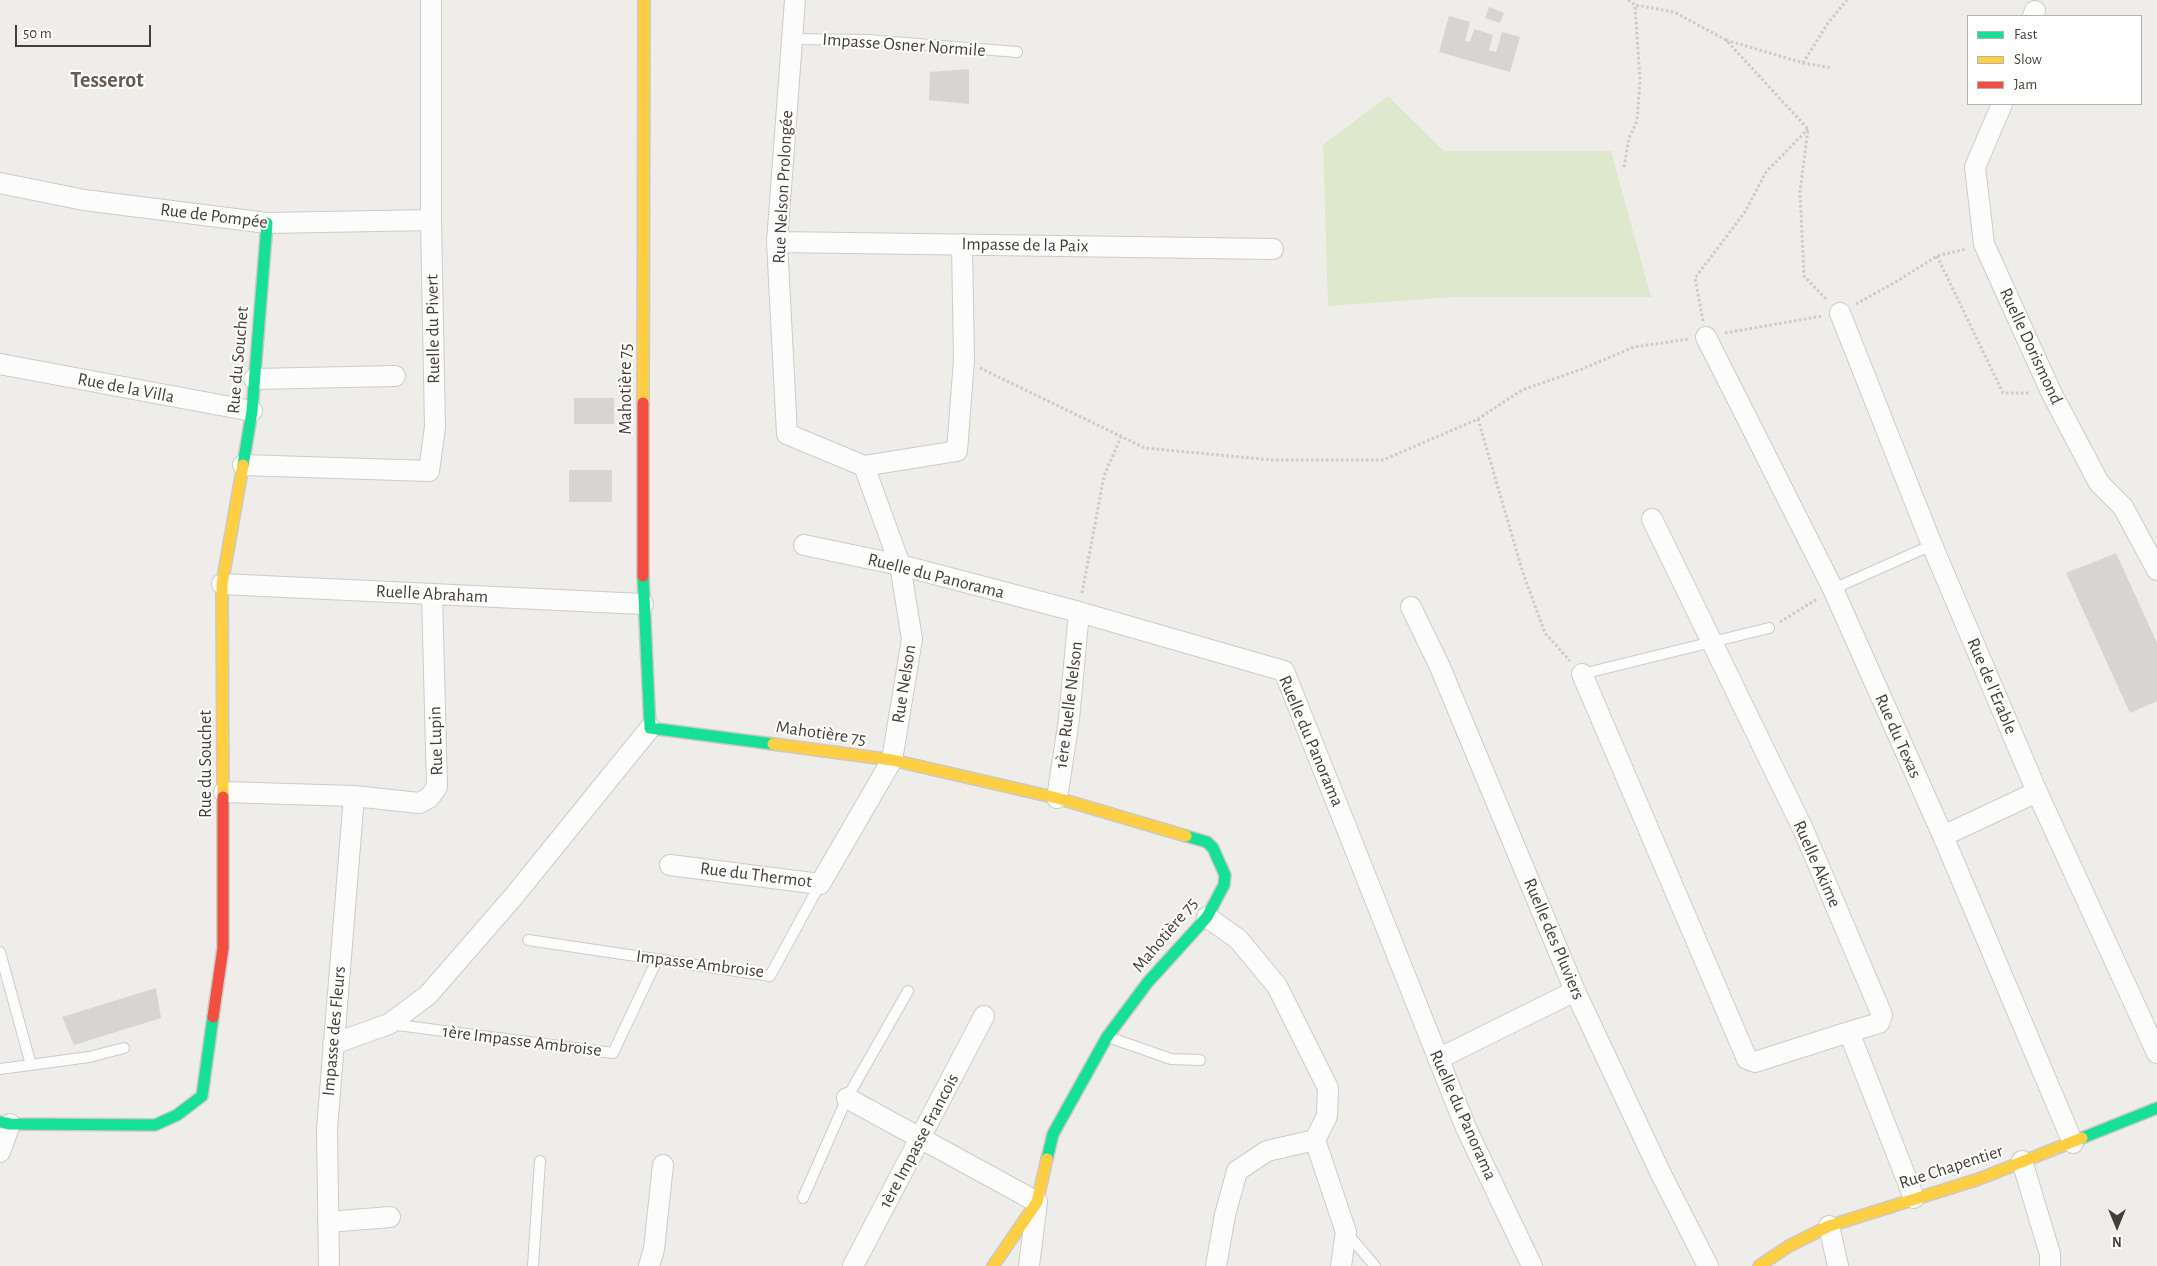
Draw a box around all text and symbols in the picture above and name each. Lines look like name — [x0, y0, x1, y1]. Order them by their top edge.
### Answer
scale bar — [18, 15, 154, 47]
legend — [1967, 15, 2142, 105]
text: 50 m — [23, 26, 52, 41]
text: Fast — [2014, 27, 2037, 42]
street label: Impasse Osner Normile — [822, 29, 986, 61]
text: Slow — [2014, 52, 2042, 67]
district label: Tesserot — [70, 67, 144, 93]
text: Jam — [2014, 77, 2037, 92]
street label: Rue Nelson Prolongée — [768, 110, 798, 264]
street label: Rue de Pompée — [159, 199, 269, 233]
street label: Impasse de la Paix — [961, 233, 1089, 257]
street label: Ruelle du Pivert — [421, 274, 445, 384]
street label: Ruelle Dorismond — [1995, 284, 2067, 408]
street label: Rue du Souchet — [223, 305, 253, 415]
street label: Mahotière 75 — [615, 343, 637, 435]
street label: Rue de la Villa — [76, 368, 176, 408]
street label: Ruelle du Panorama — [865, 549, 1007, 603]
street label: Ruelle Abraham — [375, 580, 489, 608]
street label: Rue de l'Erable — [1962, 635, 2022, 737]
street label: 1ère Ruelle Nelson — [1050, 640, 1088, 770]
street label: Rue Nelson — [887, 643, 921, 725]
street label: Ruelle du Panorama — [1274, 672, 1348, 810]
street label: Rue du Texas — [1870, 691, 1926, 781]
street label: Rue Lupin — [424, 706, 448, 776]
street label: Rue du Souchet — [195, 710, 217, 818]
street label: Mahotière 75 — [774, 716, 868, 750]
street label: Ruelle Akime — [1788, 817, 1846, 911]
street label: Rue du Thermot — [699, 857, 813, 893]
street label: Ruelle des Pluviers — [1519, 875, 1589, 1003]
street label: Mahotière 75 — [1127, 893, 1203, 977]
street label: Impasse Ambroise — [635, 945, 765, 983]
street label: Impasse des Fleurs — [318, 965, 350, 1097]
street label: 1ère Impasse Ambroise — [441, 1021, 603, 1061]
street label: Ruelle du Panorama — [1425, 1047, 1501, 1183]
street label: 1ère Impasse Francois — [874, 1070, 964, 1212]
street label: Rue Chapentier — [1896, 1140, 2006, 1194]
north arrow — [2092, 1201, 2142, 1251]
text: N — [2112, 1234, 2122, 1248]

